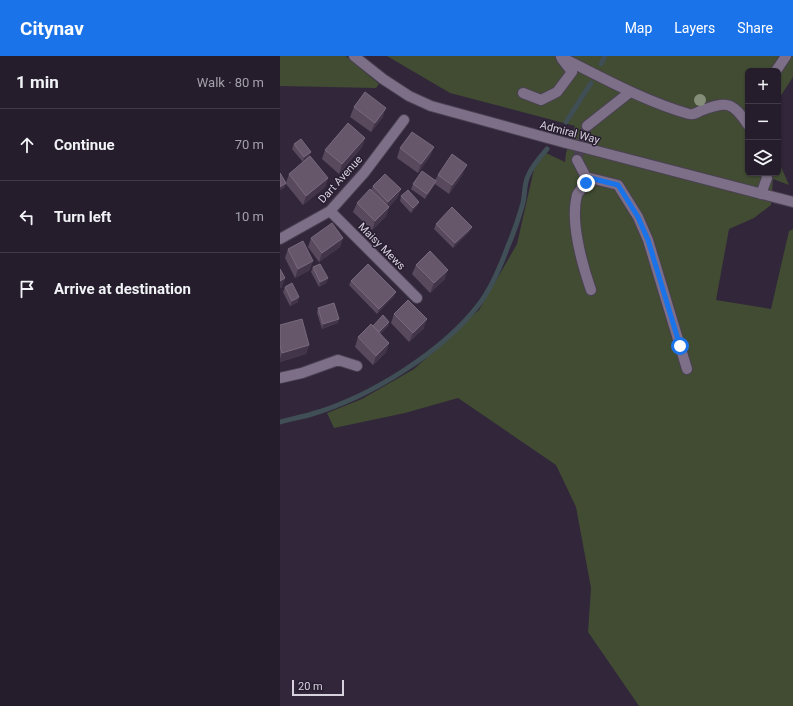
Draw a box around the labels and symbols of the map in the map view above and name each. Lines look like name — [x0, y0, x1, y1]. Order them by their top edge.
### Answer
street label: Admiral Way — [539, 118, 602, 147]
street label: Dart Avenue — [316, 153, 365, 206]
route end — [577, 174, 595, 192]
street label: Maisy Mews — [355, 220, 408, 273]
route start — [671, 337, 689, 355]
scale bar — [292, 678, 344, 697]

